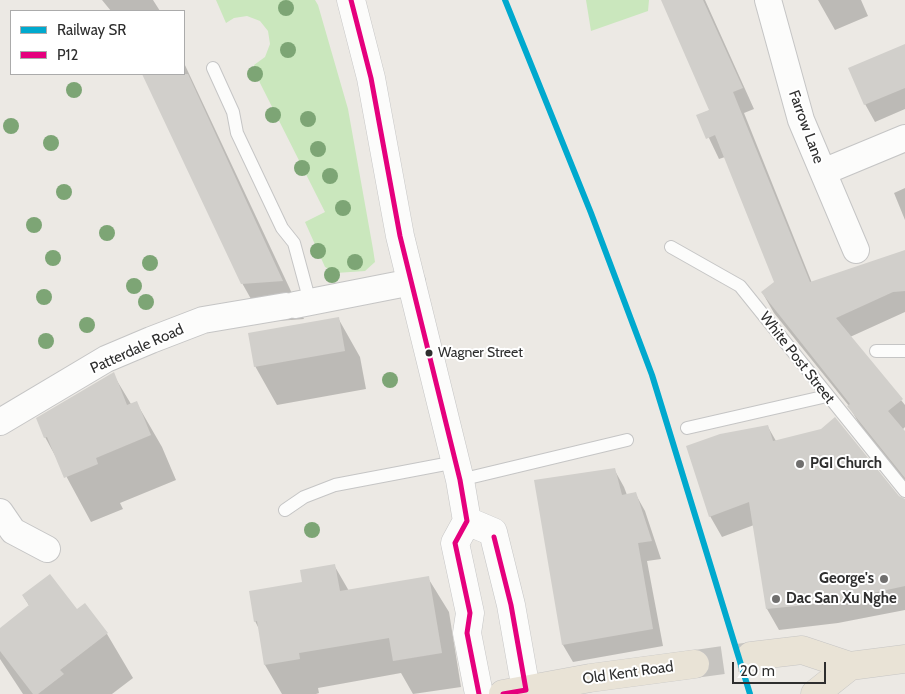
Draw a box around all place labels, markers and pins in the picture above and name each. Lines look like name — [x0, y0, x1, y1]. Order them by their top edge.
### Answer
place label: Wagner Street — [438, 345, 523, 361]
marker: Wagner Street — [424, 348, 434, 358]
place label: PGI Church — [810, 455, 882, 473]
marker: PGI Church — [794, 458, 806, 470]
place label: George's — [819, 570, 874, 588]
marker: George's — [878, 573, 890, 585]
place label: Dac San Xu Nghe — [786, 590, 897, 608]
marker: Dac San Xu Nghe — [770, 593, 782, 605]

